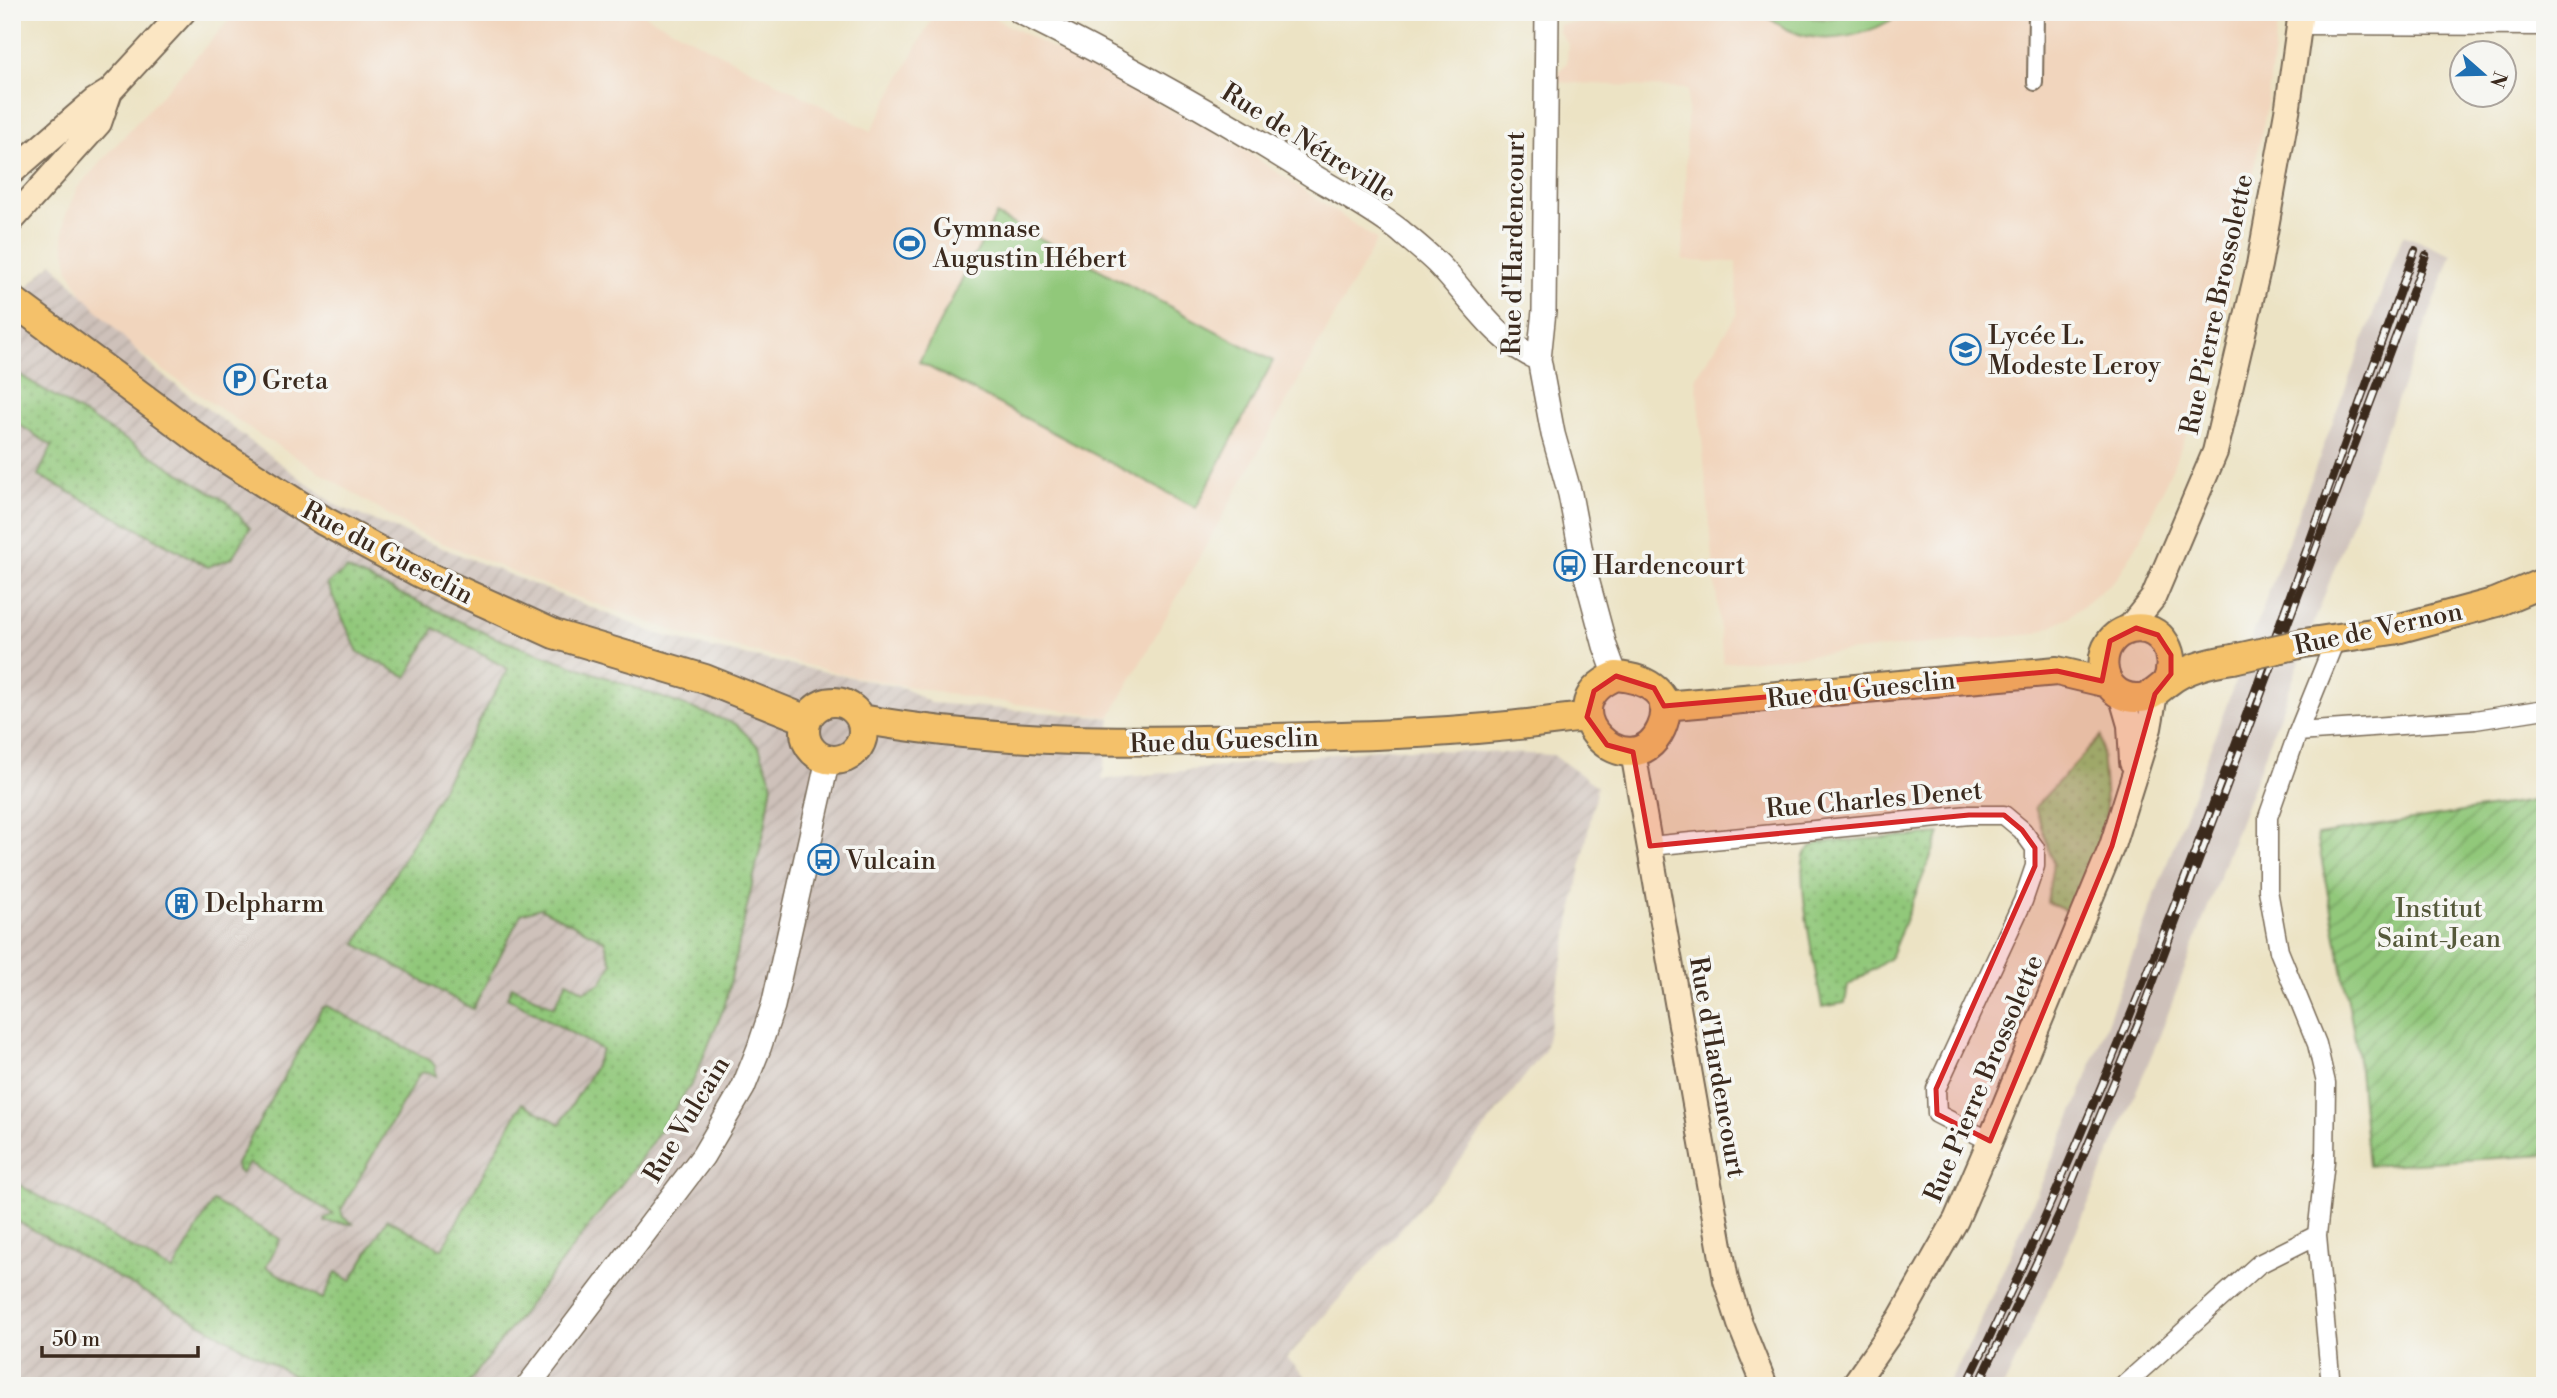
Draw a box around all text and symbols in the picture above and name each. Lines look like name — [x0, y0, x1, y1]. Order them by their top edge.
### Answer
north arrow — [2448, 38, 2518, 108]
text: N — [2484, 68, 2512, 91]
street label: Rue de Nétreville — [1215, 76, 1402, 209]
street label: Rue d'Hardencourt — [1496, 131, 1532, 355]
street label: Rue Pierre Brossolette — [2174, 171, 2260, 437]
place label: Gymnase Augustin Hébert — [932, 213, 1127, 275]
sports icon: Gymnase Augustin Hébert — [893, 226, 927, 260]
place label: Lycée L. Modeste Leroy — [1988, 320, 2161, 382]
school or university icon: Lycée L. Modeste Leroy — [1948, 333, 1982, 367]
parking icon: Greta — [222, 363, 256, 397]
place label: Greta — [262, 365, 329, 397]
street label: Rue du Guesclin — [296, 494, 479, 611]
bus stop icon: Hardencourt — [1553, 548, 1587, 582]
place label: Hardencourt — [1593, 550, 1745, 582]
street label: Rue de Vernon — [2291, 596, 2465, 662]
street label: Rue du Guesclin — [1765, 664, 1957, 716]
street label: Rue du Guesclin — [1129, 722, 1319, 760]
street label: Rue Charles Denet — [1764, 775, 1984, 825]
bus stop icon: Vulcain — [806, 843, 840, 877]
place label: Vulcain — [845, 845, 936, 877]
building icon: Delpharm — [165, 886, 199, 920]
place label: Delpharm — [205, 888, 324, 920]
park label: Institut Saint-Jean — [2377, 893, 2501, 955]
street label: Rue Pierre Brossolette — [1917, 950, 2050, 1207]
street label: Rue d'Hardencourt — [1682, 954, 1752, 1180]
street label: Rue Vulcain — [637, 1051, 737, 1188]
scale bar — [42, 1314, 198, 1358]
text: 50 m — [52, 1327, 100, 1353]

